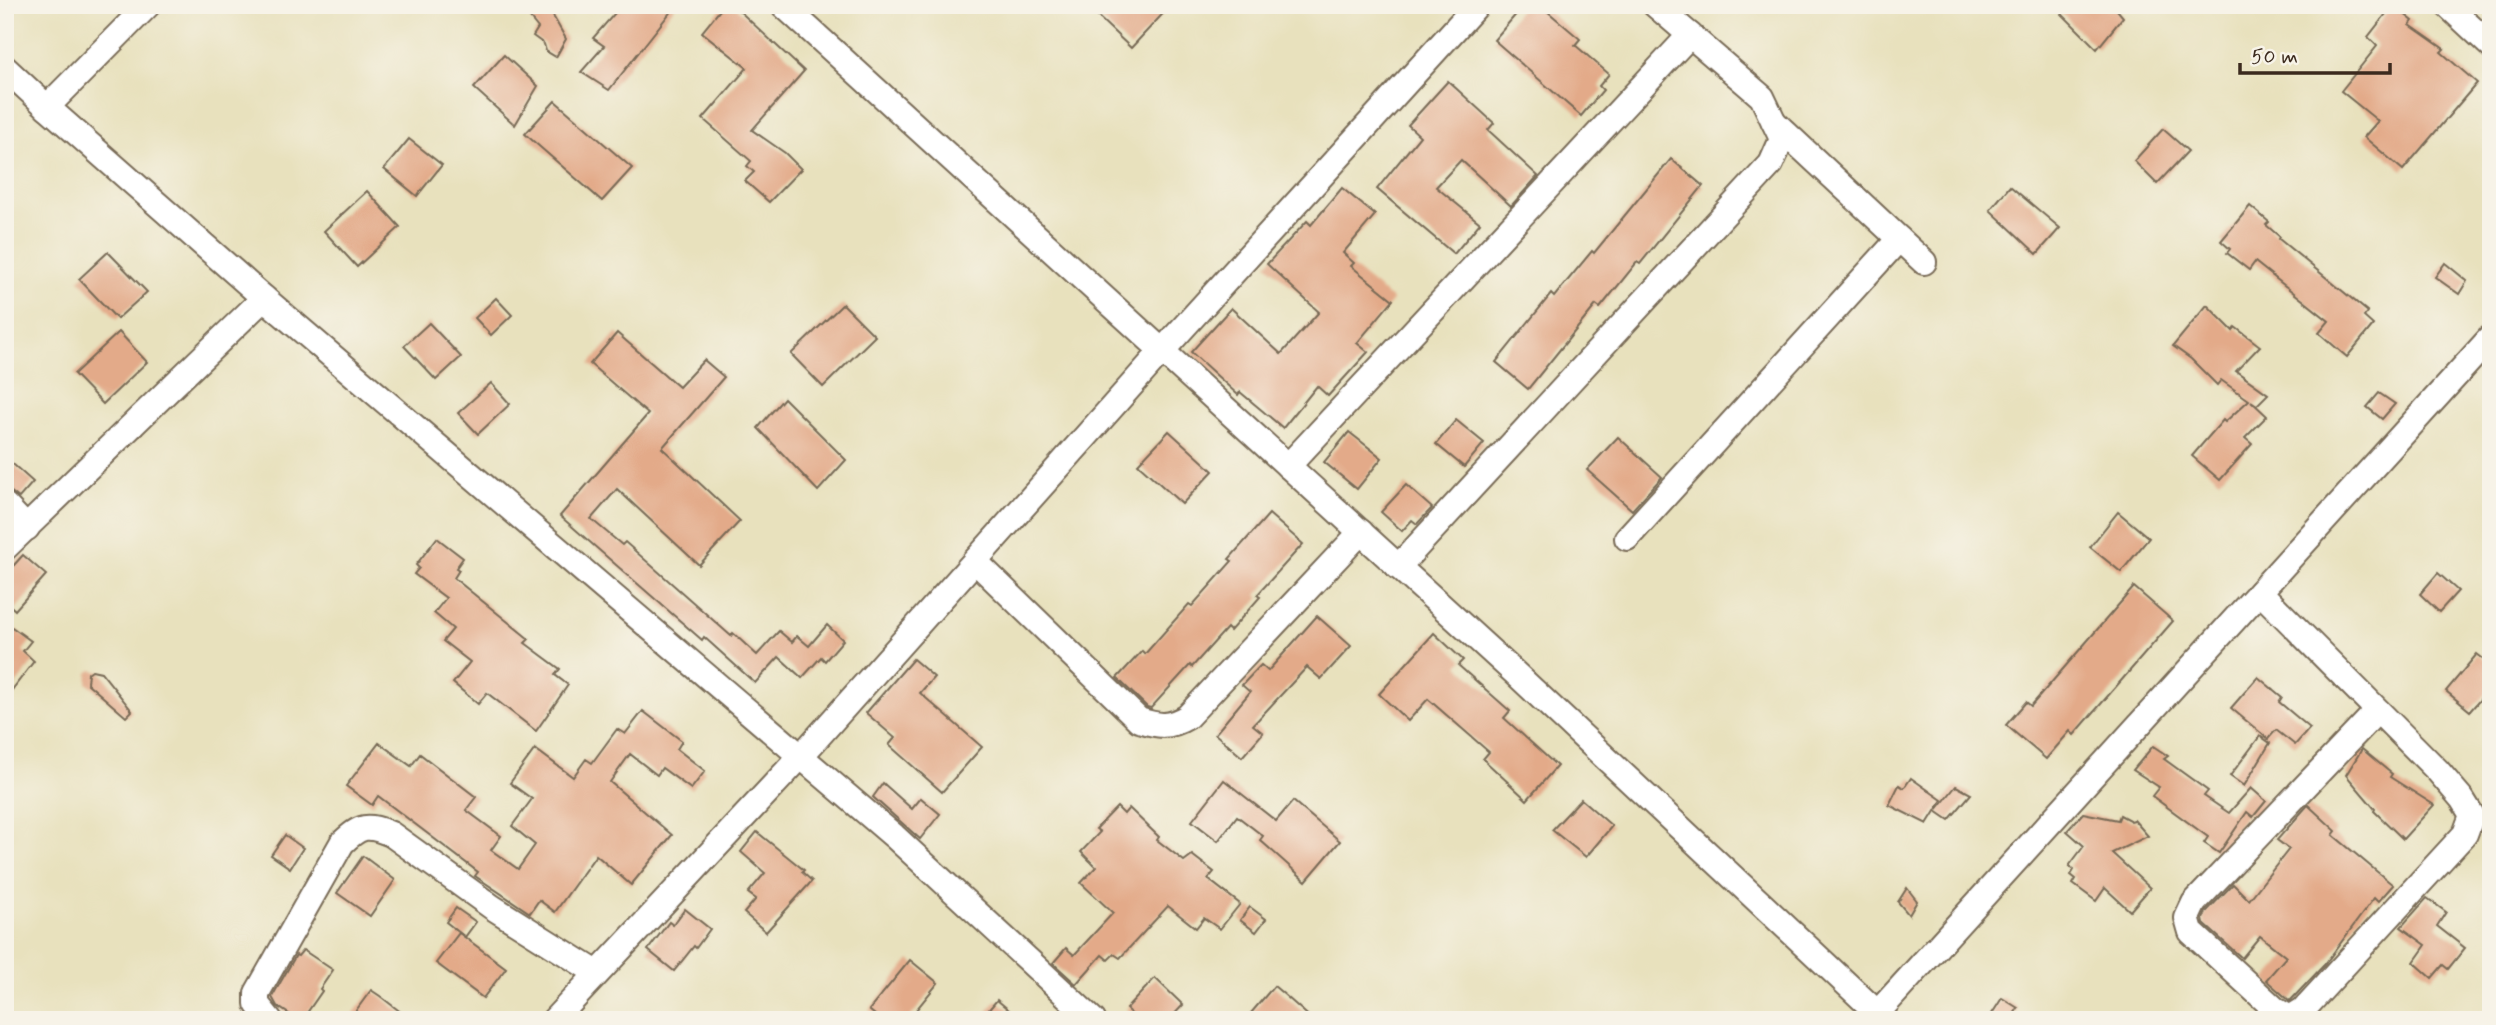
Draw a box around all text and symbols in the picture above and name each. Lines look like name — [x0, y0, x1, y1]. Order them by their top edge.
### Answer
scale bar — [2240, 32, 2391, 76]
text: 50 m — [2251, 43, 2298, 71]

